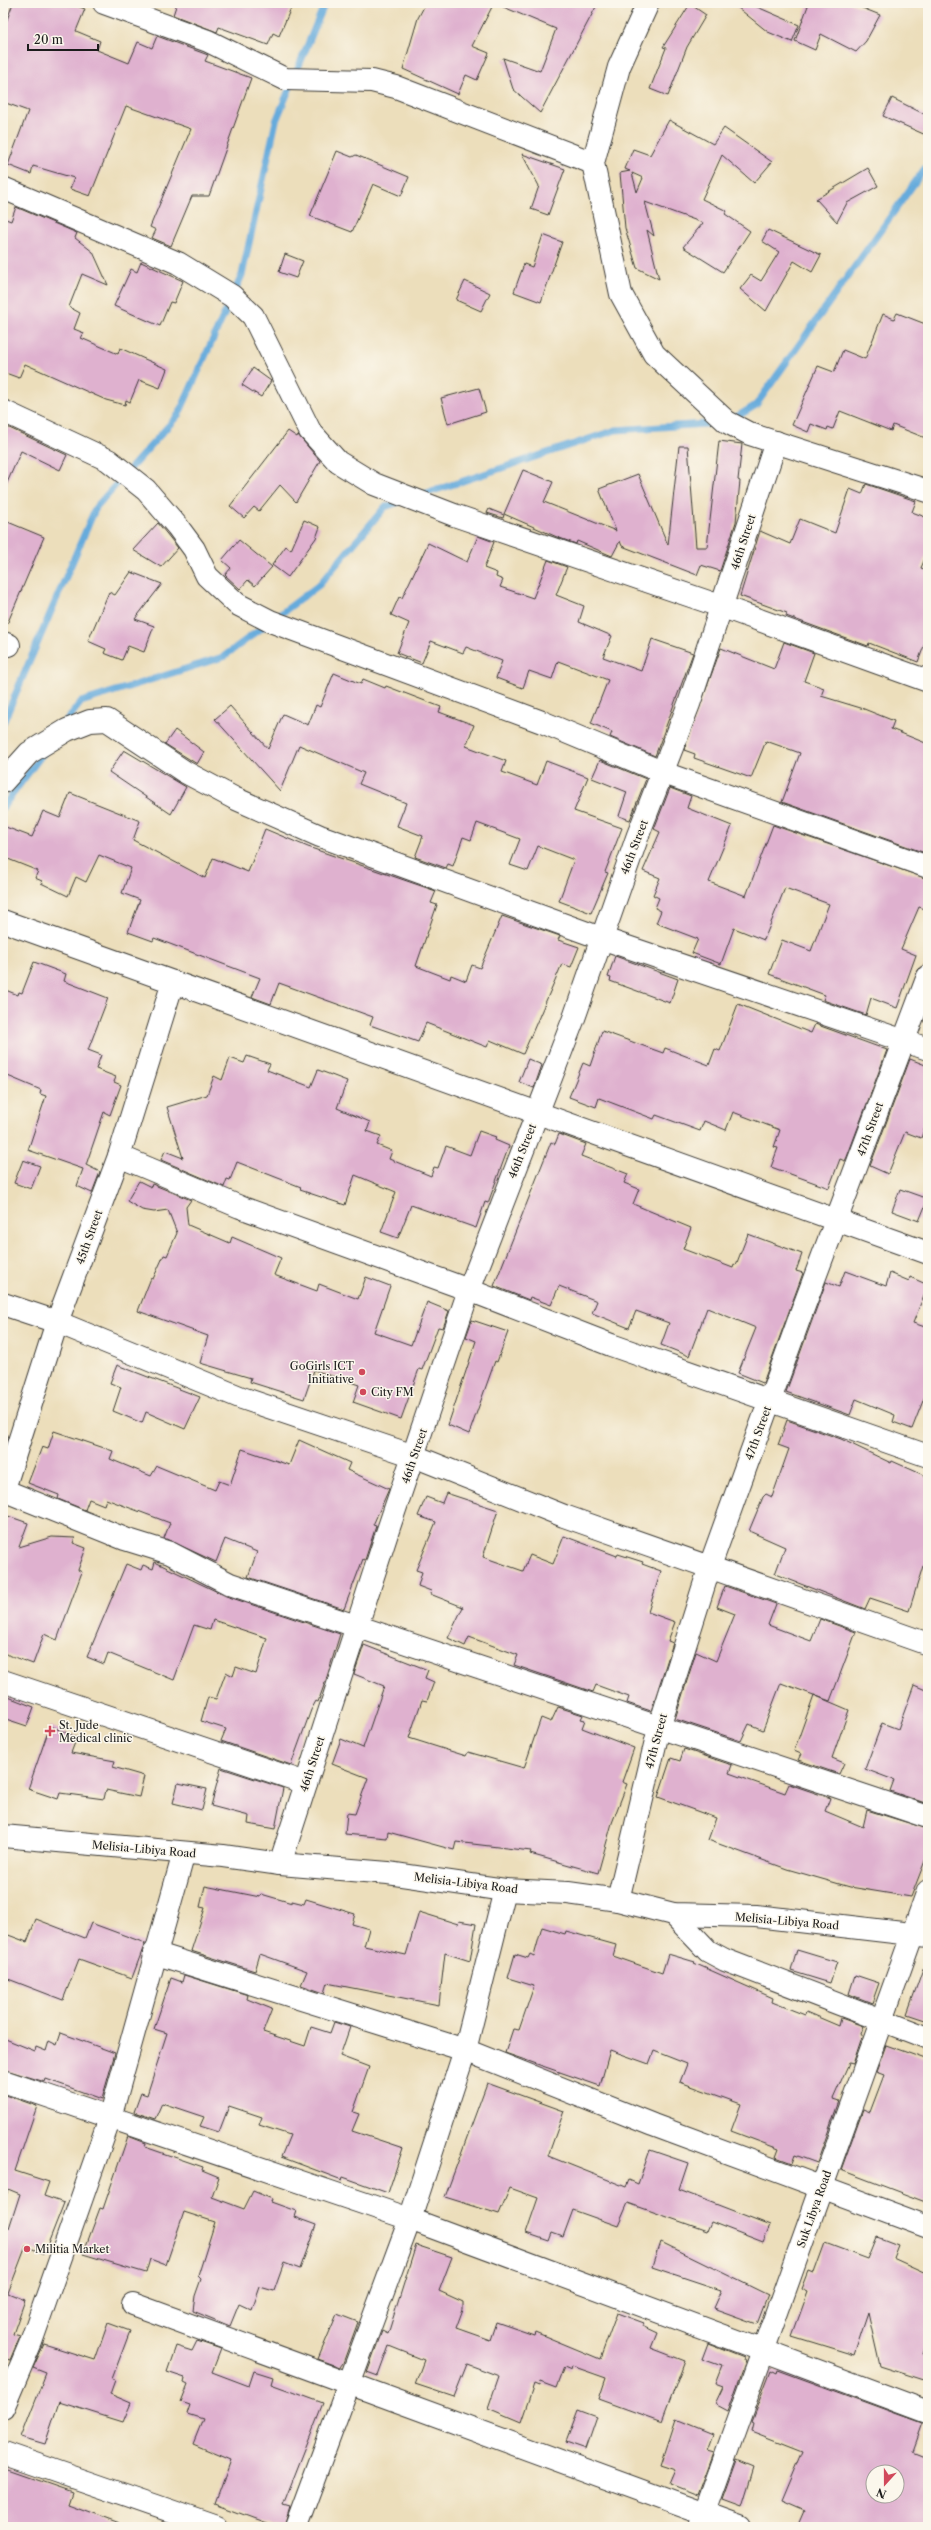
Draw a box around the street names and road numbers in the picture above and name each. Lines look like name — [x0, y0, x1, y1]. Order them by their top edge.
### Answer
street label: 46th Street — [727, 512, 759, 572]
street label: 46th Street — [617, 817, 651, 876]
street label: 47th Street — [854, 1100, 886, 1158]
street label: 46th Street — [505, 1122, 539, 1180]
street label: 45th Street — [73, 1208, 105, 1266]
street label: 47th Street — [742, 1404, 774, 1462]
street label: 46th Street — [398, 1426, 430, 1486]
street label: 47th Street — [642, 1712, 670, 1770]
street label: 46th Street — [296, 1734, 328, 1794]
street label: Melisia-Libiya Road — [91, 1837, 197, 1861]
street label: Melisia-Libiya Road — [413, 1870, 519, 1896]
street label: Melisia-Libiya Road — [734, 1909, 840, 1933]
street label: Suk Libya Road — [794, 2168, 835, 2249]

